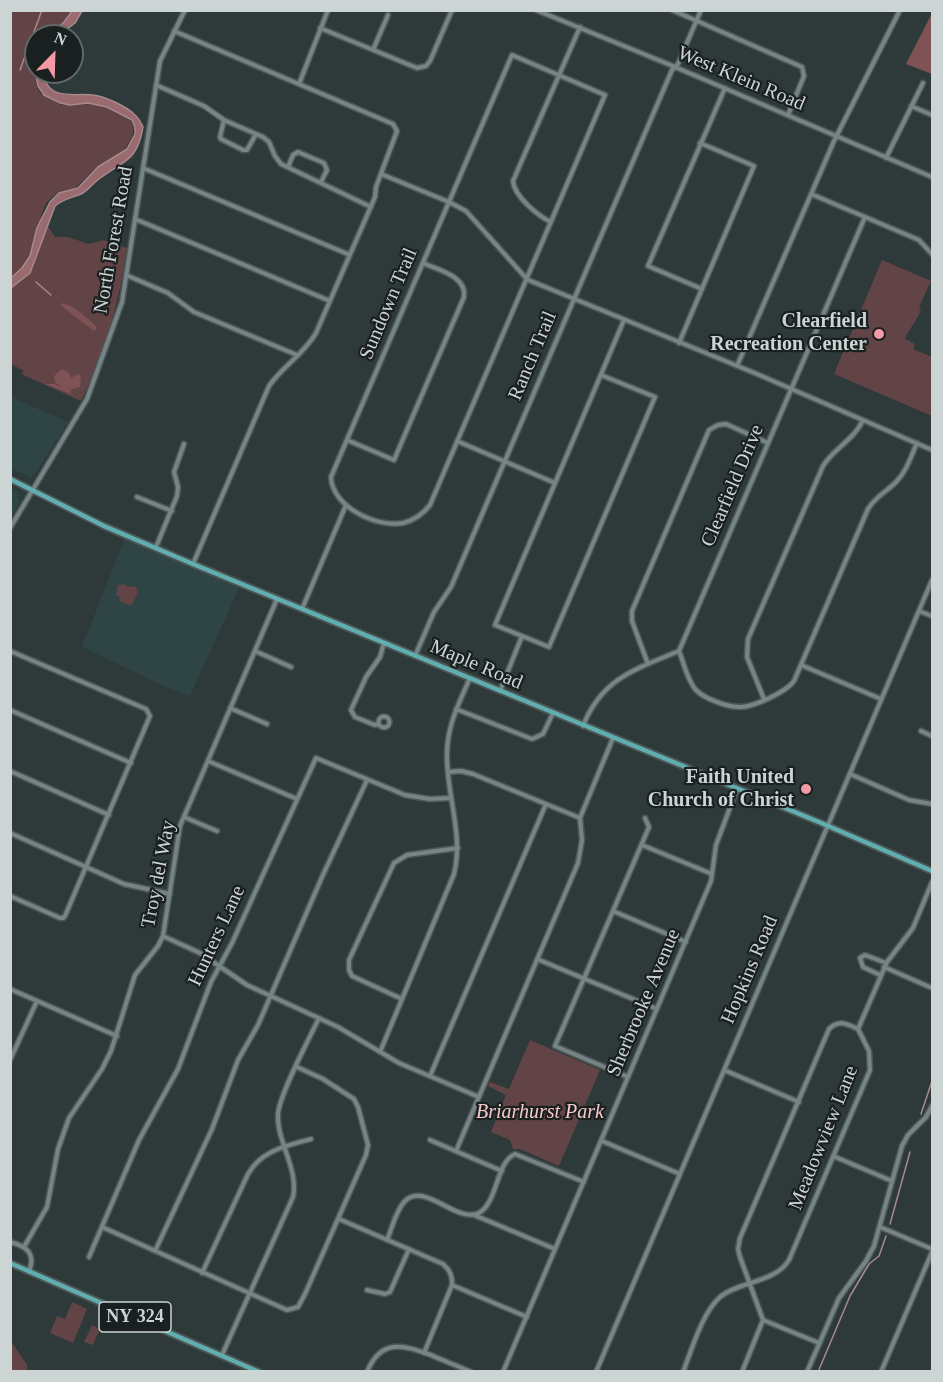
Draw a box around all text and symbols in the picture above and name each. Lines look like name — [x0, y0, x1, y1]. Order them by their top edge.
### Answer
north arrow — [24, 24, 84, 84]
text: N — [52, 29, 69, 49]
street label: West Klein Road — [674, 41, 808, 117]
street label: North Forest Road — [89, 165, 139, 315]
street label: Sundown Trail — [355, 245, 423, 363]
street label: Ranch Trail — [504, 308, 562, 404]
place label: Clearfield Recreation Center — [710, 310, 867, 357]
marker: Clearfield Recreation Center — [872, 327, 886, 341]
street label: Clearfield Drive — [696, 421, 770, 551]
street label: Maple Road — [426, 635, 526, 695]
place label: Faith United Church of Christ — [648, 766, 794, 813]
marker: Faith United Church of Christ — [799, 782, 813, 796]
street label: Troy del Way — [137, 818, 181, 930]
street label: Hunters Lane — [183, 882, 251, 990]
street label: Hopkins Road — [716, 912, 784, 1028]
street label: Sherbrooke Avenue — [602, 926, 686, 1080]
street label: Meadowview Lane — [784, 1062, 864, 1214]
park label: Briarhurst Park — [476, 1101, 604, 1125]
road number: NY 324 — [99, 1302, 171, 1332]

